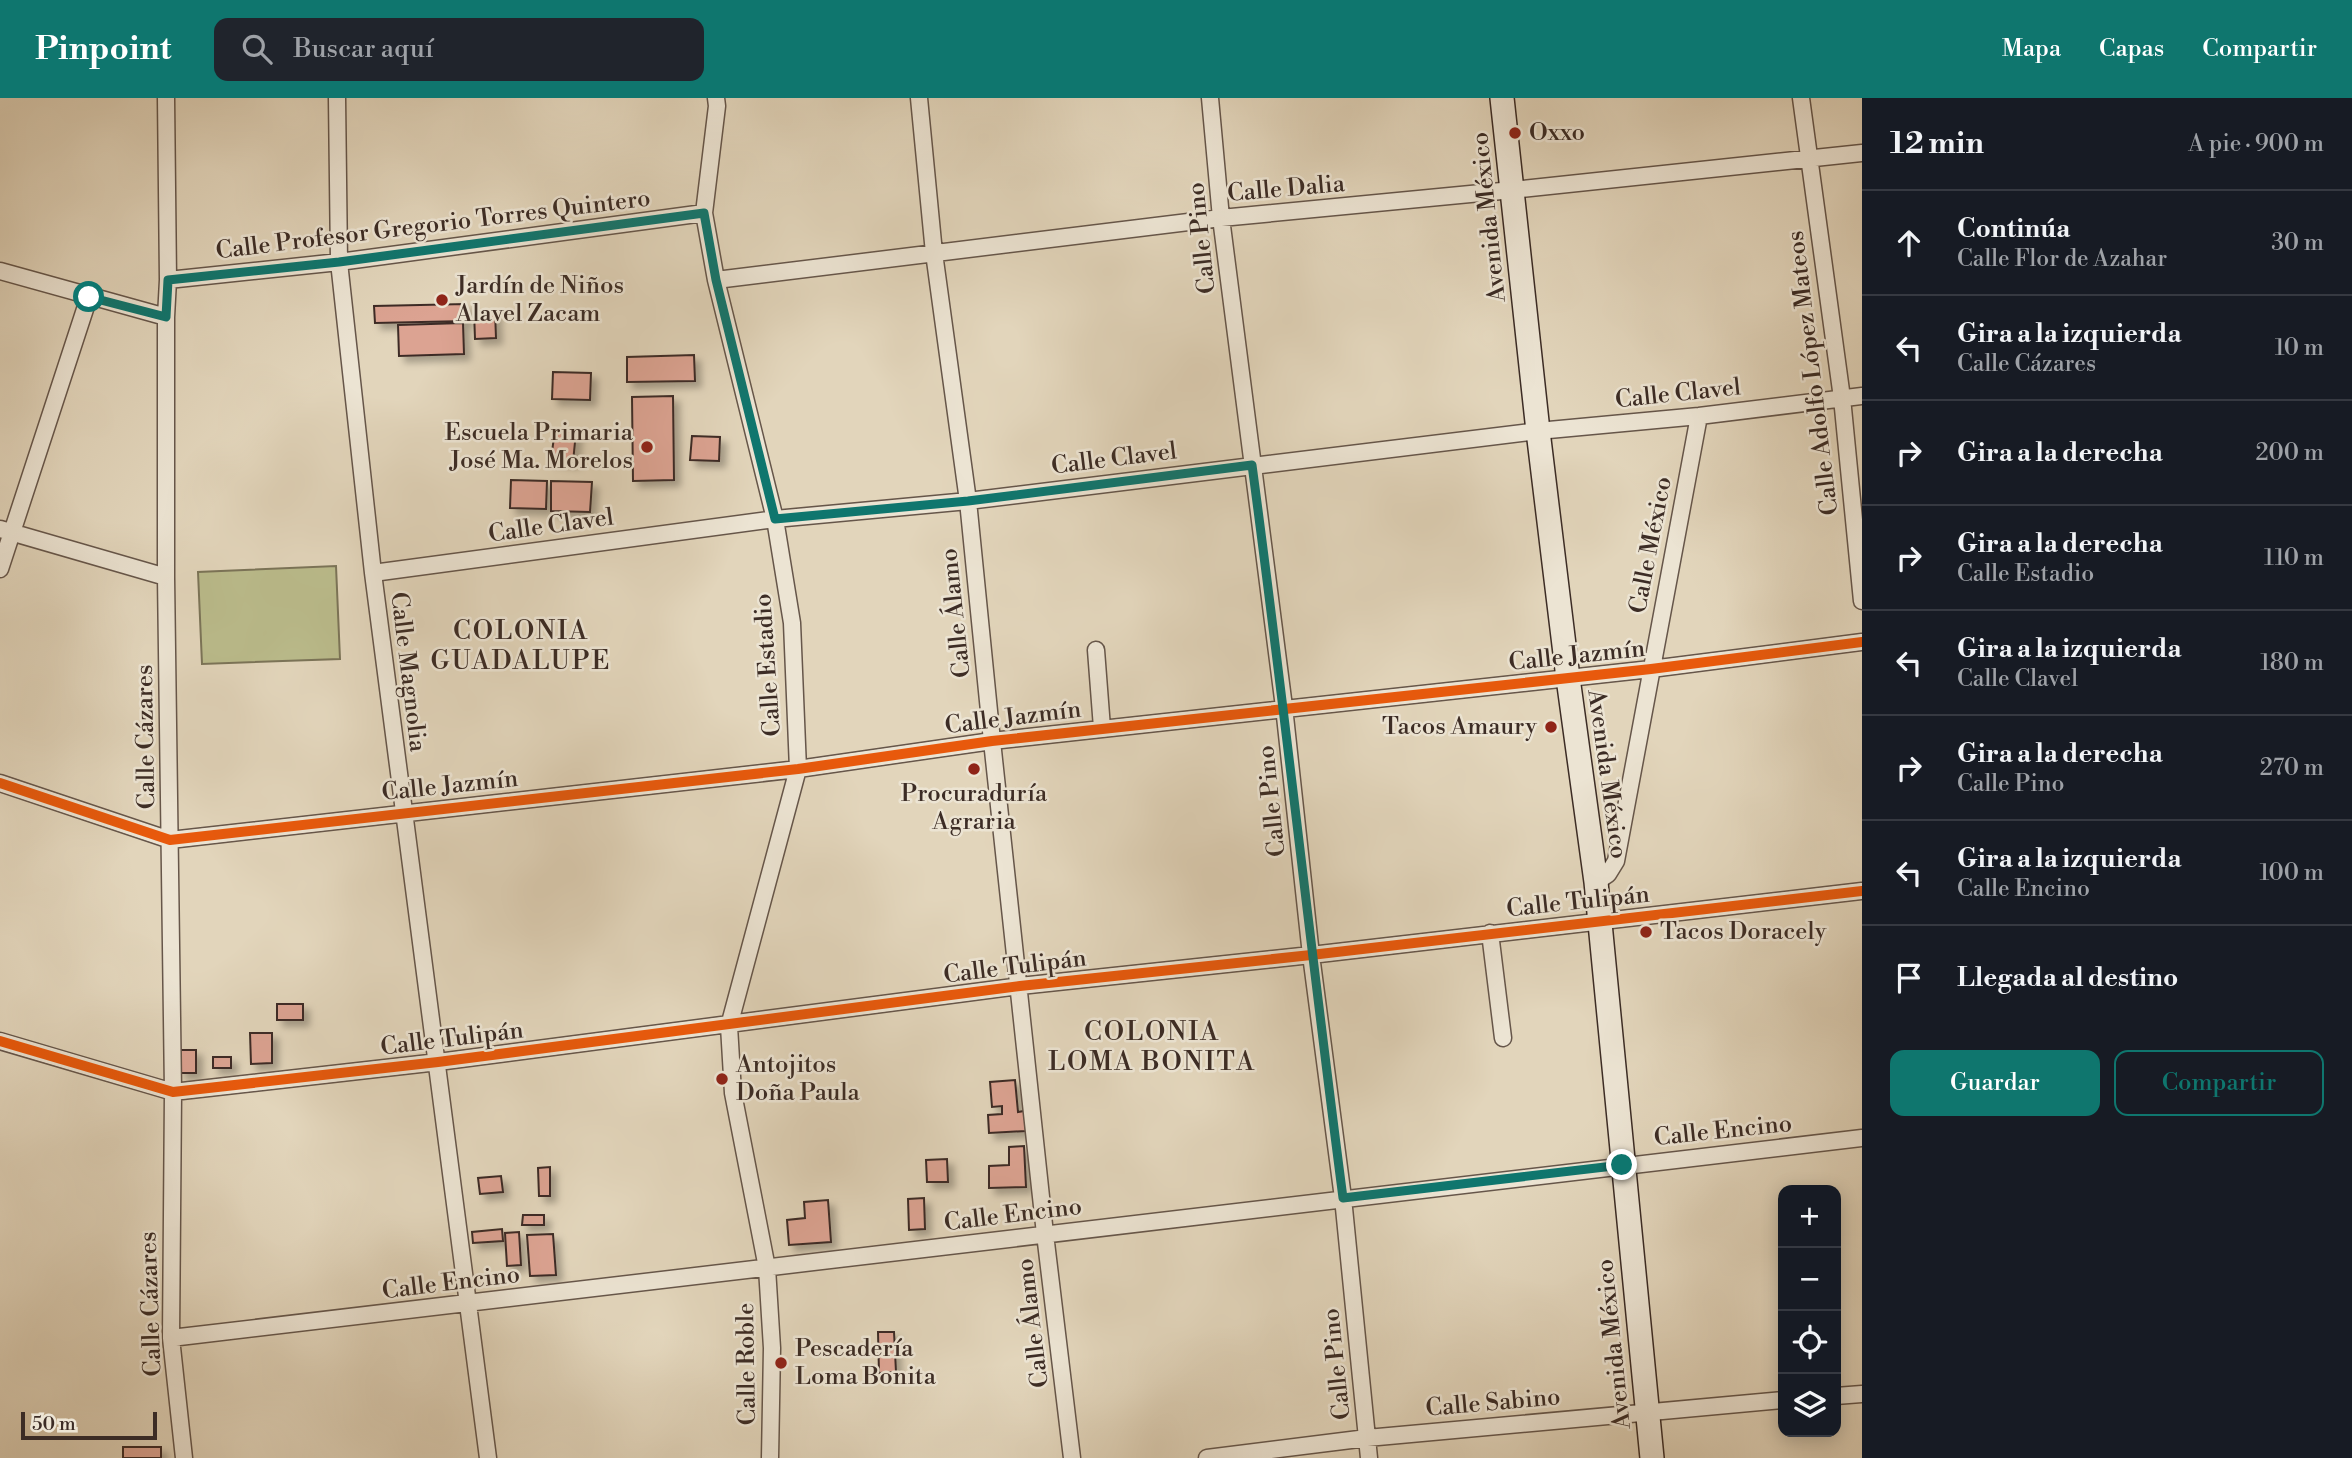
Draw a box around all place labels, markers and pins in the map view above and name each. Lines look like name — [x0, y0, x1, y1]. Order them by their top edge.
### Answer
place label: Oxxo — [1529, 118, 1585, 148]
marker: Oxxo — [1507, 125, 1523, 141]
place label: Jardín de Niños Alavel Zacam — [455, 271, 624, 329]
marker: Jardín de Niños Alavel Zacam — [434, 292, 450, 308]
place label: Escuela Primaria José Ma. Morelos — [445, 418, 634, 476]
marker: Escuela Primaria José Ma. Morelos — [639, 439, 655, 455]
place label: Tacos Amaury — [1382, 712, 1537, 742]
marker: Tacos Amaury — [1543, 719, 1559, 735]
marker: Procuraduría Agraria — [966, 761, 982, 777]
place label: Procuraduría Agraria — [901, 779, 1048, 837]
place label: Tacos Doracely — [1660, 917, 1827, 947]
marker: Tacos Doracely — [1638, 924, 1654, 940]
place label: Antojitos Doña Paula — [735, 1050, 861, 1108]
marker: Antojitos Doña Paula — [714, 1071, 730, 1087]
place label: Pescadería Loma Bonita — [795, 1334, 937, 1392]
marker: Pescadería Loma Bonita — [773, 1355, 789, 1371]

